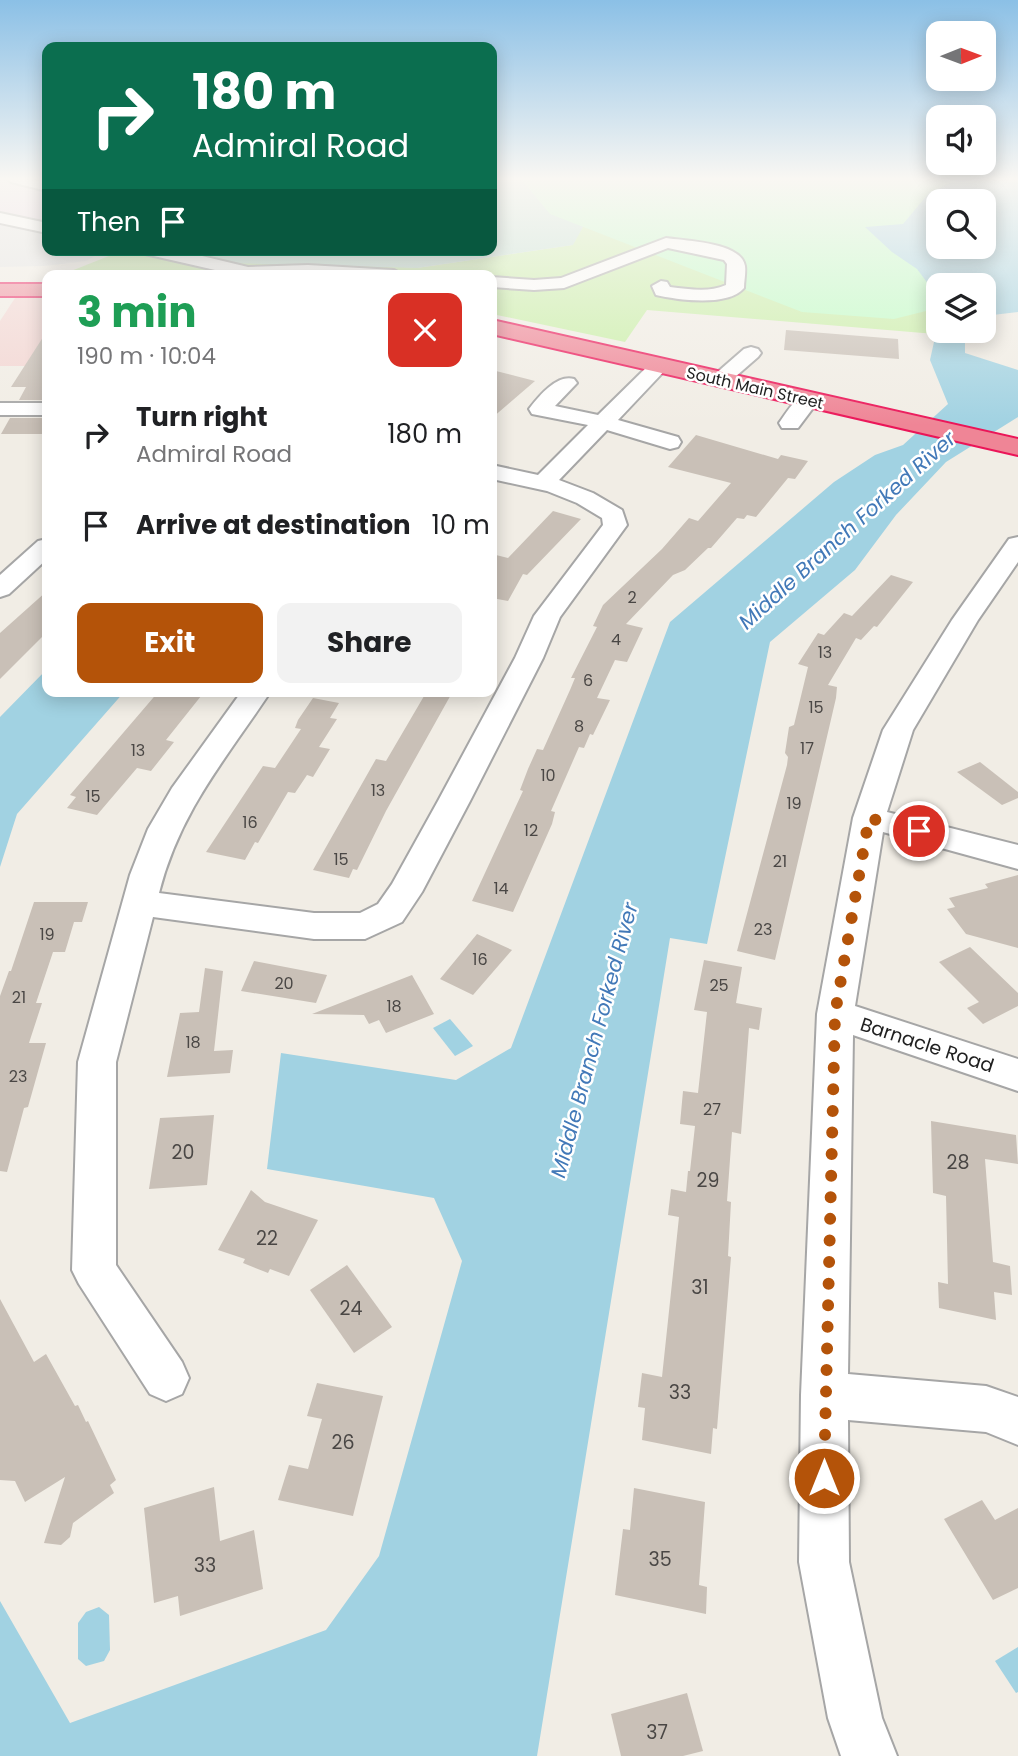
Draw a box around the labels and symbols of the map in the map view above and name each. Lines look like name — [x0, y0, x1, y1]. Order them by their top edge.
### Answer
north arrow — [926, 21, 996, 91]
street label: South Main Street — [684, 361, 826, 415]
water label: Middle Branch Forked River — [732, 424, 963, 636]
house number: 2 — [627, 586, 637, 609]
house number: 4 — [611, 628, 621, 651]
house number: 13 — [818, 641, 832, 664]
house number: 6 — [583, 669, 593, 692]
house number: 15 — [808, 696, 824, 719]
house number: 8 — [574, 715, 584, 738]
house number: 17 — [800, 737, 814, 760]
house number: 13 — [131, 739, 145, 762]
house number: 10 — [540, 764, 556, 787]
house number: 13 — [371, 779, 385, 802]
house number: 15 — [85, 785, 101, 808]
house number: 19 — [786, 792, 802, 815]
pin — [889, 801, 949, 861]
house number: 16 — [242, 811, 258, 834]
house number: 12 — [524, 819, 538, 842]
house number: 15 — [333, 848, 349, 871]
house number: 21 — [773, 850, 787, 873]
house number: 14 — [493, 877, 509, 900]
water label: Middle Branch Forked River — [543, 898, 645, 1181]
house number: 23 — [754, 918, 772, 941]
house number: 19 — [39, 923, 55, 946]
house number: 16 — [472, 948, 488, 971]
house number: 20 — [274, 972, 294, 995]
house number: 25 — [709, 974, 729, 997]
house number: 21 — [12, 986, 26, 1009]
house number: 18 — [386, 995, 402, 1018]
street label: Barnacle Road — [857, 1011, 997, 1079]
house number: 18 — [185, 1031, 201, 1054]
house number: 23 — [9, 1065, 27, 1088]
house number: 27 — [703, 1098, 721, 1121]
house number: 20 — [172, 1139, 194, 1166]
house number: 28 — [947, 1149, 969, 1176]
house number: 29 — [697, 1167, 719, 1194]
house number: 22 — [256, 1225, 278, 1252]
house number: 31 — [691, 1274, 709, 1301]
house number: 24 — [340, 1295, 362, 1322]
house number: 33 — [669, 1379, 691, 1406]
house number: 26 — [332, 1429, 355, 1456]
position arrow — [787, 1441, 861, 1515]
house number: 35 — [648, 1546, 672, 1573]
house number: 33 — [194, 1552, 216, 1579]
house number: 37 — [646, 1719, 668, 1746]

